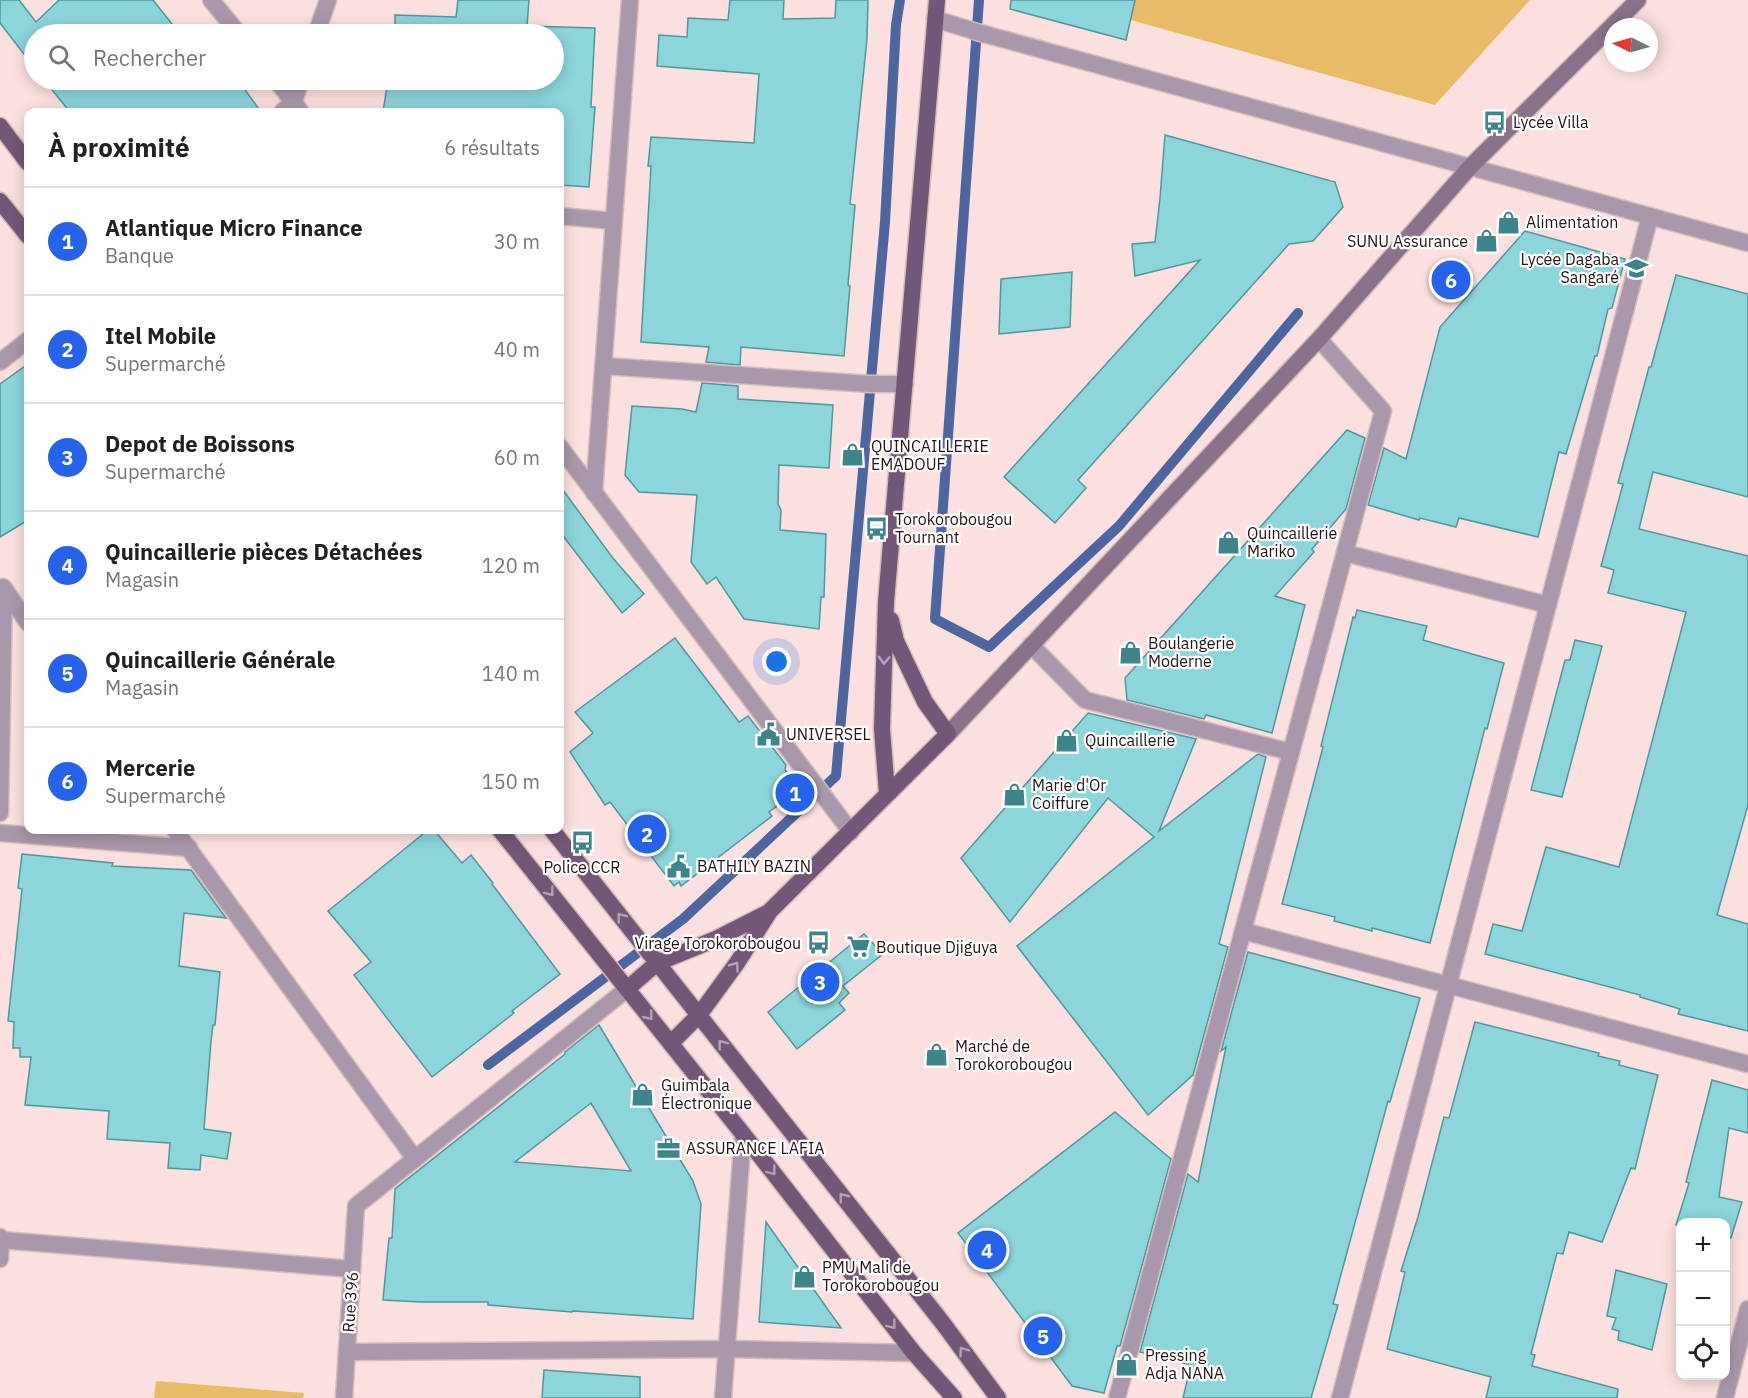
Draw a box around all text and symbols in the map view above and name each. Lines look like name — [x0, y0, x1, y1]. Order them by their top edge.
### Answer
north arrow — [1604, 18, 1658, 72]
search box — [24, 24, 564, 90]
icon: search — [45, 41, 78, 74]
text: Rechercher — [93, 43, 206, 72]
bus stop icon: Lycée Villa — [1482, 109, 1508, 135]
place label: Lycée Villa — [1513, 112, 1589, 132]
text: À proximité — [48, 130, 190, 164]
text: 6 résultats — [444, 134, 540, 161]
shop icon: Alimentation — [1495, 209, 1521, 235]
place label: Alimentation — [1526, 212, 1618, 232]
text: Atlantique Micro Finance — [105, 213, 363, 242]
text: 1 — [62, 228, 74, 255]
text: 30 m — [494, 228, 540, 255]
shop icon: SUNU Assurance — [1473, 228, 1499, 254]
place label: SUNU Assurance — [1347, 231, 1468, 251]
text: Banque — [105, 242, 174, 269]
place label: Lycée Dagaba Sangaré — [1520, 249, 1619, 287]
school or university icon: Lycée Dagaba Sangaré — [1624, 255, 1650, 281]
pin: 6 — [1432, 258, 1470, 302]
text: Itel Mobile — [105, 321, 216, 350]
text: 2 — [62, 336, 74, 363]
text: 40 m — [494, 336, 540, 363]
text: Supermarché — [105, 350, 226, 377]
text: Depot de Boissons — [105, 429, 295, 458]
place label: QUINCAILLERIE EMADOUF — [871, 436, 989, 474]
shop icon: QUINCAILLERIE EMADOUF — [840, 442, 866, 468]
text: 3 — [62, 444, 74, 471]
text: 60 m — [494, 444, 540, 471]
text: Supermarché — [105, 458, 226, 485]
place label: Torokorobougou Tournant — [895, 509, 1012, 547]
bus stop icon: Torokorobougou Tournant — [864, 515, 890, 541]
place label: Quincaillerie Mariko — [1247, 523, 1337, 561]
shop icon: Quincaillerie Mariko — [1216, 529, 1242, 555]
text: Quincaillerie pièces Détachées — [105, 537, 423, 566]
text: 4 — [62, 552, 74, 579]
text: 120 m — [482, 552, 540, 579]
text: Magasin — [105, 566, 179, 593]
place label: Boulangerie Moderne — [1148, 633, 1234, 671]
shop icon: Boulangerie Moderne — [1117, 639, 1143, 665]
text: Quincaillerie Générale — [105, 645, 335, 674]
your location — [762, 647, 791, 676]
one-way arrow — [878, 656, 890, 665]
text: 5 — [62, 660, 74, 687]
text: 140 m — [482, 660, 540, 687]
text: Magasin — [105, 674, 179, 701]
public building icon: UNIVERSEL — [755, 721, 781, 747]
place label: UNIVERSEL — [786, 724, 871, 744]
shop icon: Quincaillerie — [1054, 727, 1080, 753]
place label: Quincaillerie — [1085, 730, 1175, 750]
text: Mercerie — [105, 753, 195, 782]
text: 6 — [62, 768, 74, 795]
text: 150 m — [482, 768, 540, 795]
pin: 1 — [776, 770, 814, 816]
place label: Marie d'Or Coiffure — [1032, 775, 1106, 813]
shop icon: Marie d'Or Coiffure — [1001, 781, 1027, 807]
text: Supermarché — [105, 782, 226, 809]
pin: 2 — [628, 812, 666, 856]
bus stop icon: Police CCR — [569, 829, 595, 855]
public building icon: BATHILY BAZIN — [666, 853, 692, 879]
place label: BATHILY BAZIN — [697, 856, 811, 876]
place label: Police CCR — [543, 857, 621, 877]
one-way arrow — [542, 885, 553, 896]
one-way arrow — [618, 913, 629, 924]
bus stop icon: Virage Torokorobougou — [806, 930, 832, 956]
place label: Virage Torokorobougou — [635, 933, 801, 953]
supermarket icon: Boutique Djiguya — [845, 934, 871, 960]
place label: Boutique Djiguya — [876, 937, 998, 957]
pin: 3 — [800, 960, 840, 1004]
one-way arrow — [728, 961, 739, 972]
one-way arrow — [641, 1009, 652, 1020]
place label: Marché de Torokorobougou — [955, 1036, 1072, 1074]
one-way arrow — [719, 1040, 730, 1051]
shop icon: Marché de Torokorobougou — [924, 1042, 950, 1068]
place label: Guimbala Électronique — [661, 1075, 752, 1113]
shop icon: Guimbala Électronique — [630, 1081, 656, 1107]
office icon: ASSURANCE LAFIA — [655, 1135, 681, 1161]
place label: ASSURANCE LAFIA — [686, 1138, 825, 1158]
one-way arrow — [765, 1164, 776, 1175]
one-way arrow — [840, 1193, 851, 1204]
map controls — [1676, 1218, 1730, 1380]
button: + — [1676, 1218, 1730, 1272]
pin: 4 — [968, 1228, 1006, 1272]
place label: PMU Mali de Torokorobougou — [822, 1257, 939, 1295]
shop icon: PMU Mali de Torokorobougou — [791, 1263, 817, 1289]
street label: Rue 396 — [338, 1271, 362, 1333]
button: − — [1676, 1272, 1730, 1326]
pin: 5 — [1024, 1314, 1062, 1358]
one-way arrow — [885, 1318, 896, 1329]
button: locate — [1676, 1326, 1730, 1380]
place label: Pressing Adja NANA — [1145, 1345, 1224, 1383]
one-way arrow — [960, 1346, 971, 1357]
shop icon: Pressing Adja NANA — [1114, 1351, 1140, 1377]

